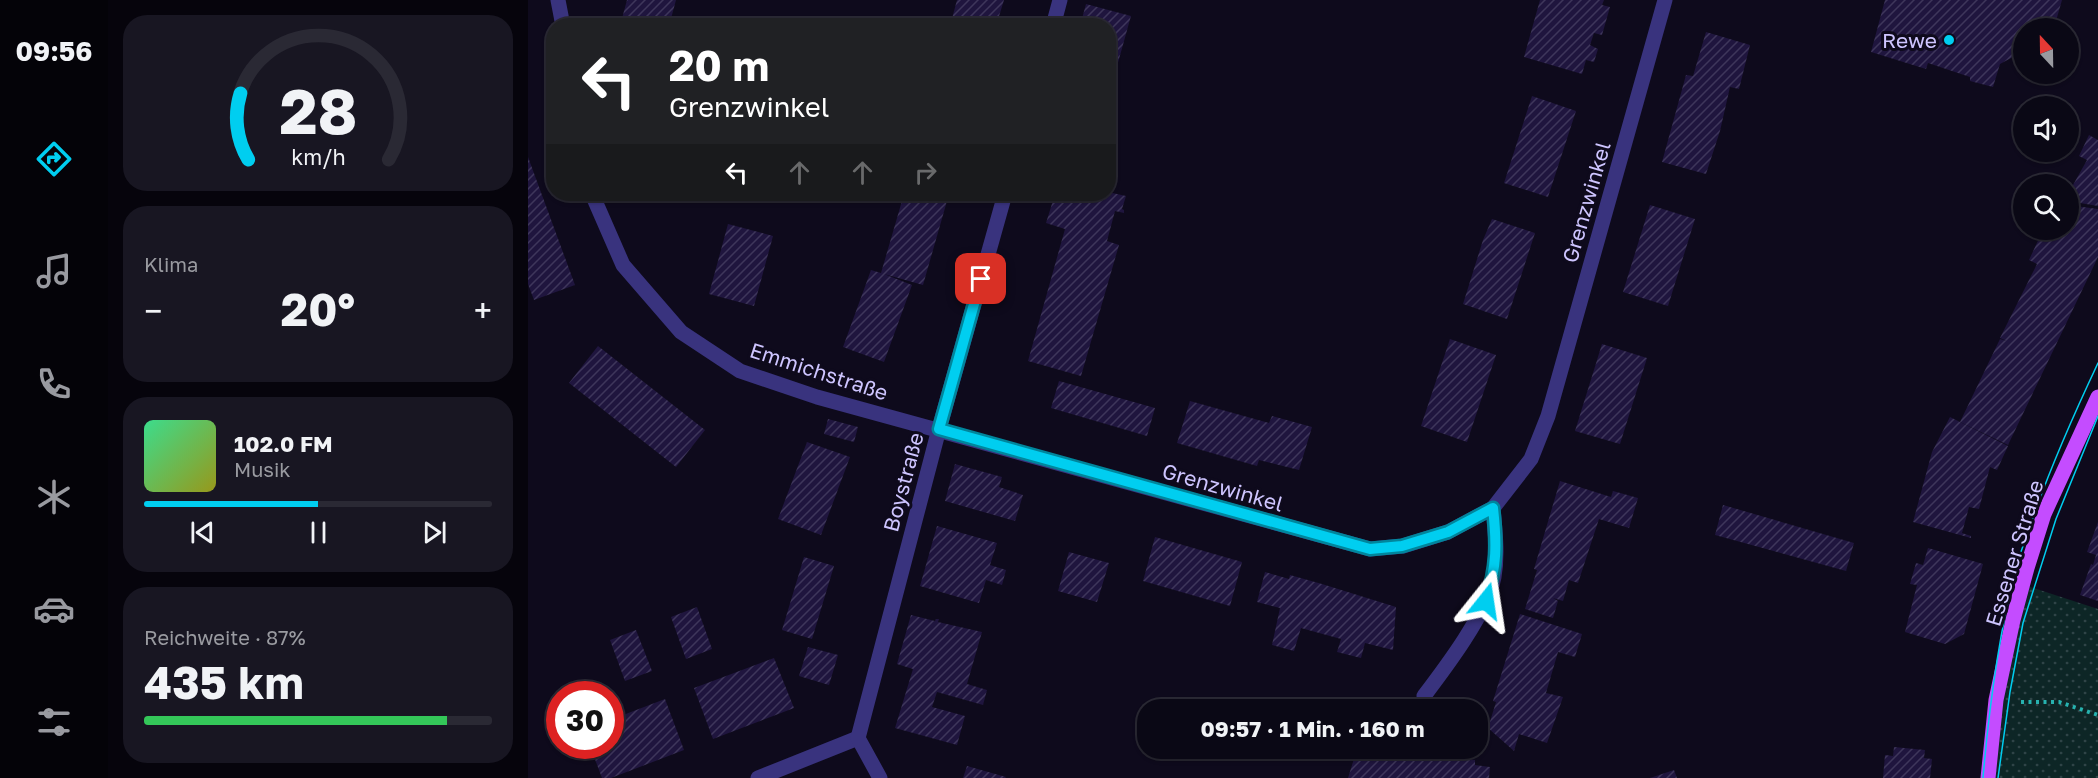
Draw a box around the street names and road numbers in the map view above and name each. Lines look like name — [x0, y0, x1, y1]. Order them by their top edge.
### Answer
street label: Grenzwinkel — [1556, 138, 1616, 266]
street label: Emmichstraße — [747, 336, 891, 406]
street label: Boystraße — [877, 429, 929, 535]
street label: Grenzwinkel — [1159, 457, 1287, 517]
street label: Essener Straße — [1979, 477, 2049, 629]

